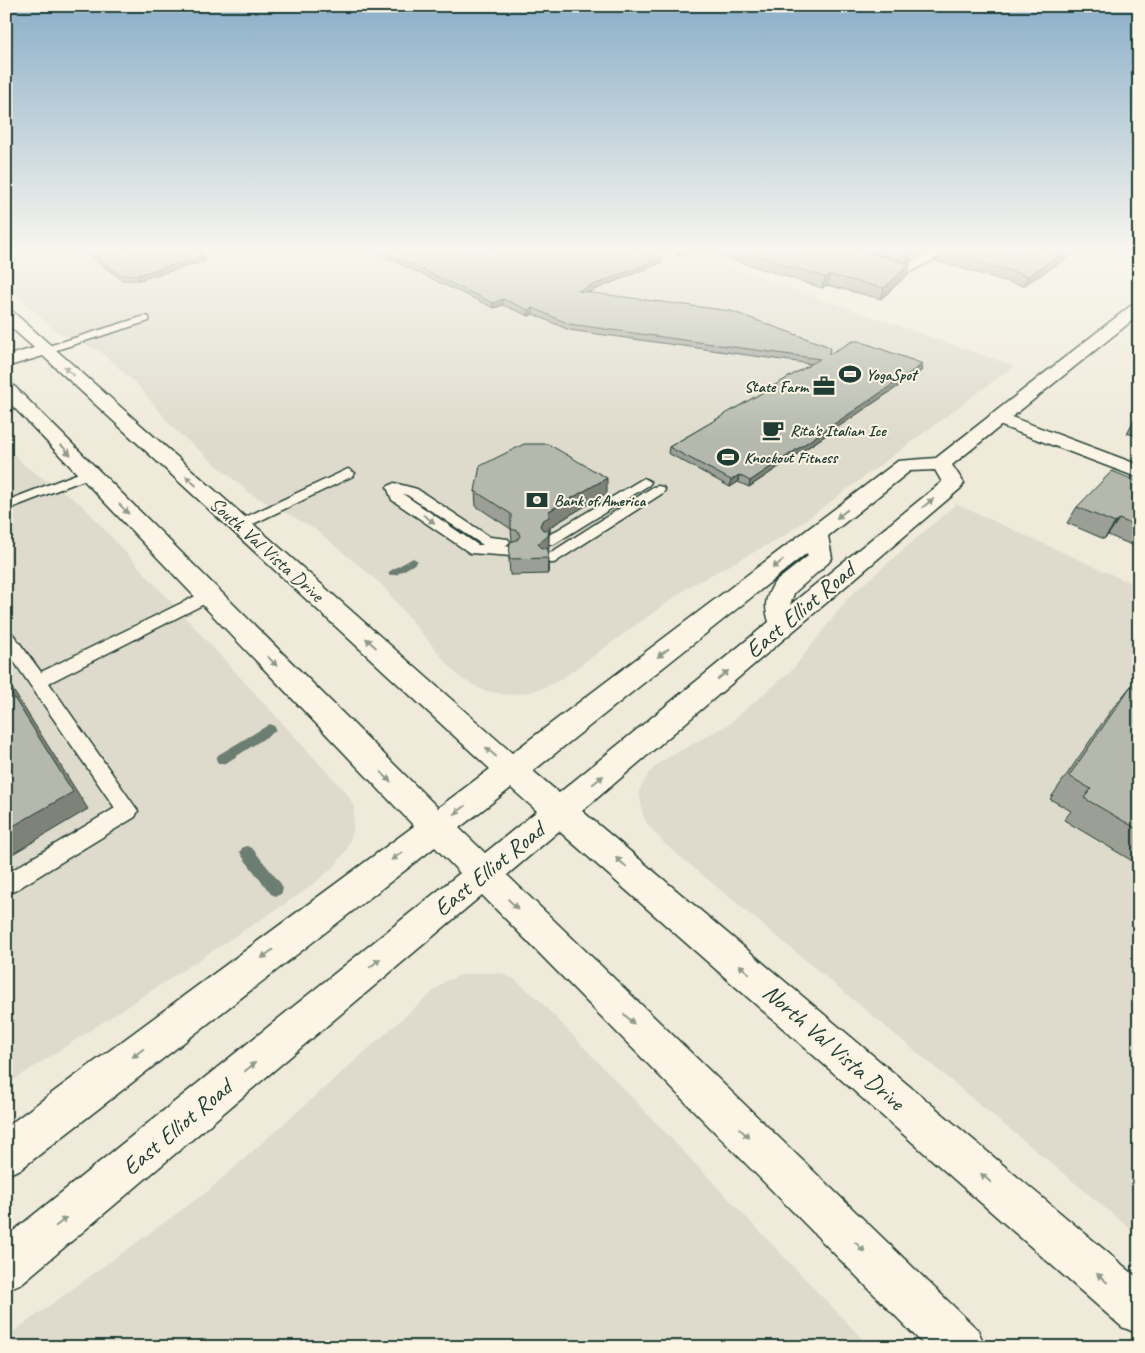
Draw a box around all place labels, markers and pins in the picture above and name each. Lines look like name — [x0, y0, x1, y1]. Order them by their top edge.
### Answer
sports icon: YogaSpot — [837, 361, 863, 387]
place label: YogaSpot — [866, 365, 919, 385]
office icon: State Farm — [811, 373, 837, 399]
place label: State Farm — [744, 377, 810, 397]
cafe icon: Rita's Italian Ice — [760, 417, 786, 443]
place label: Rita's Italian Ice — [790, 421, 887, 441]
sports icon: Knockout Fitness — [715, 444, 741, 470]
place label: Knockout Fitness — [744, 448, 840, 468]
bank icon: Bank of America — [524, 487, 550, 513]
place label: Bank of America — [554, 491, 647, 511]

